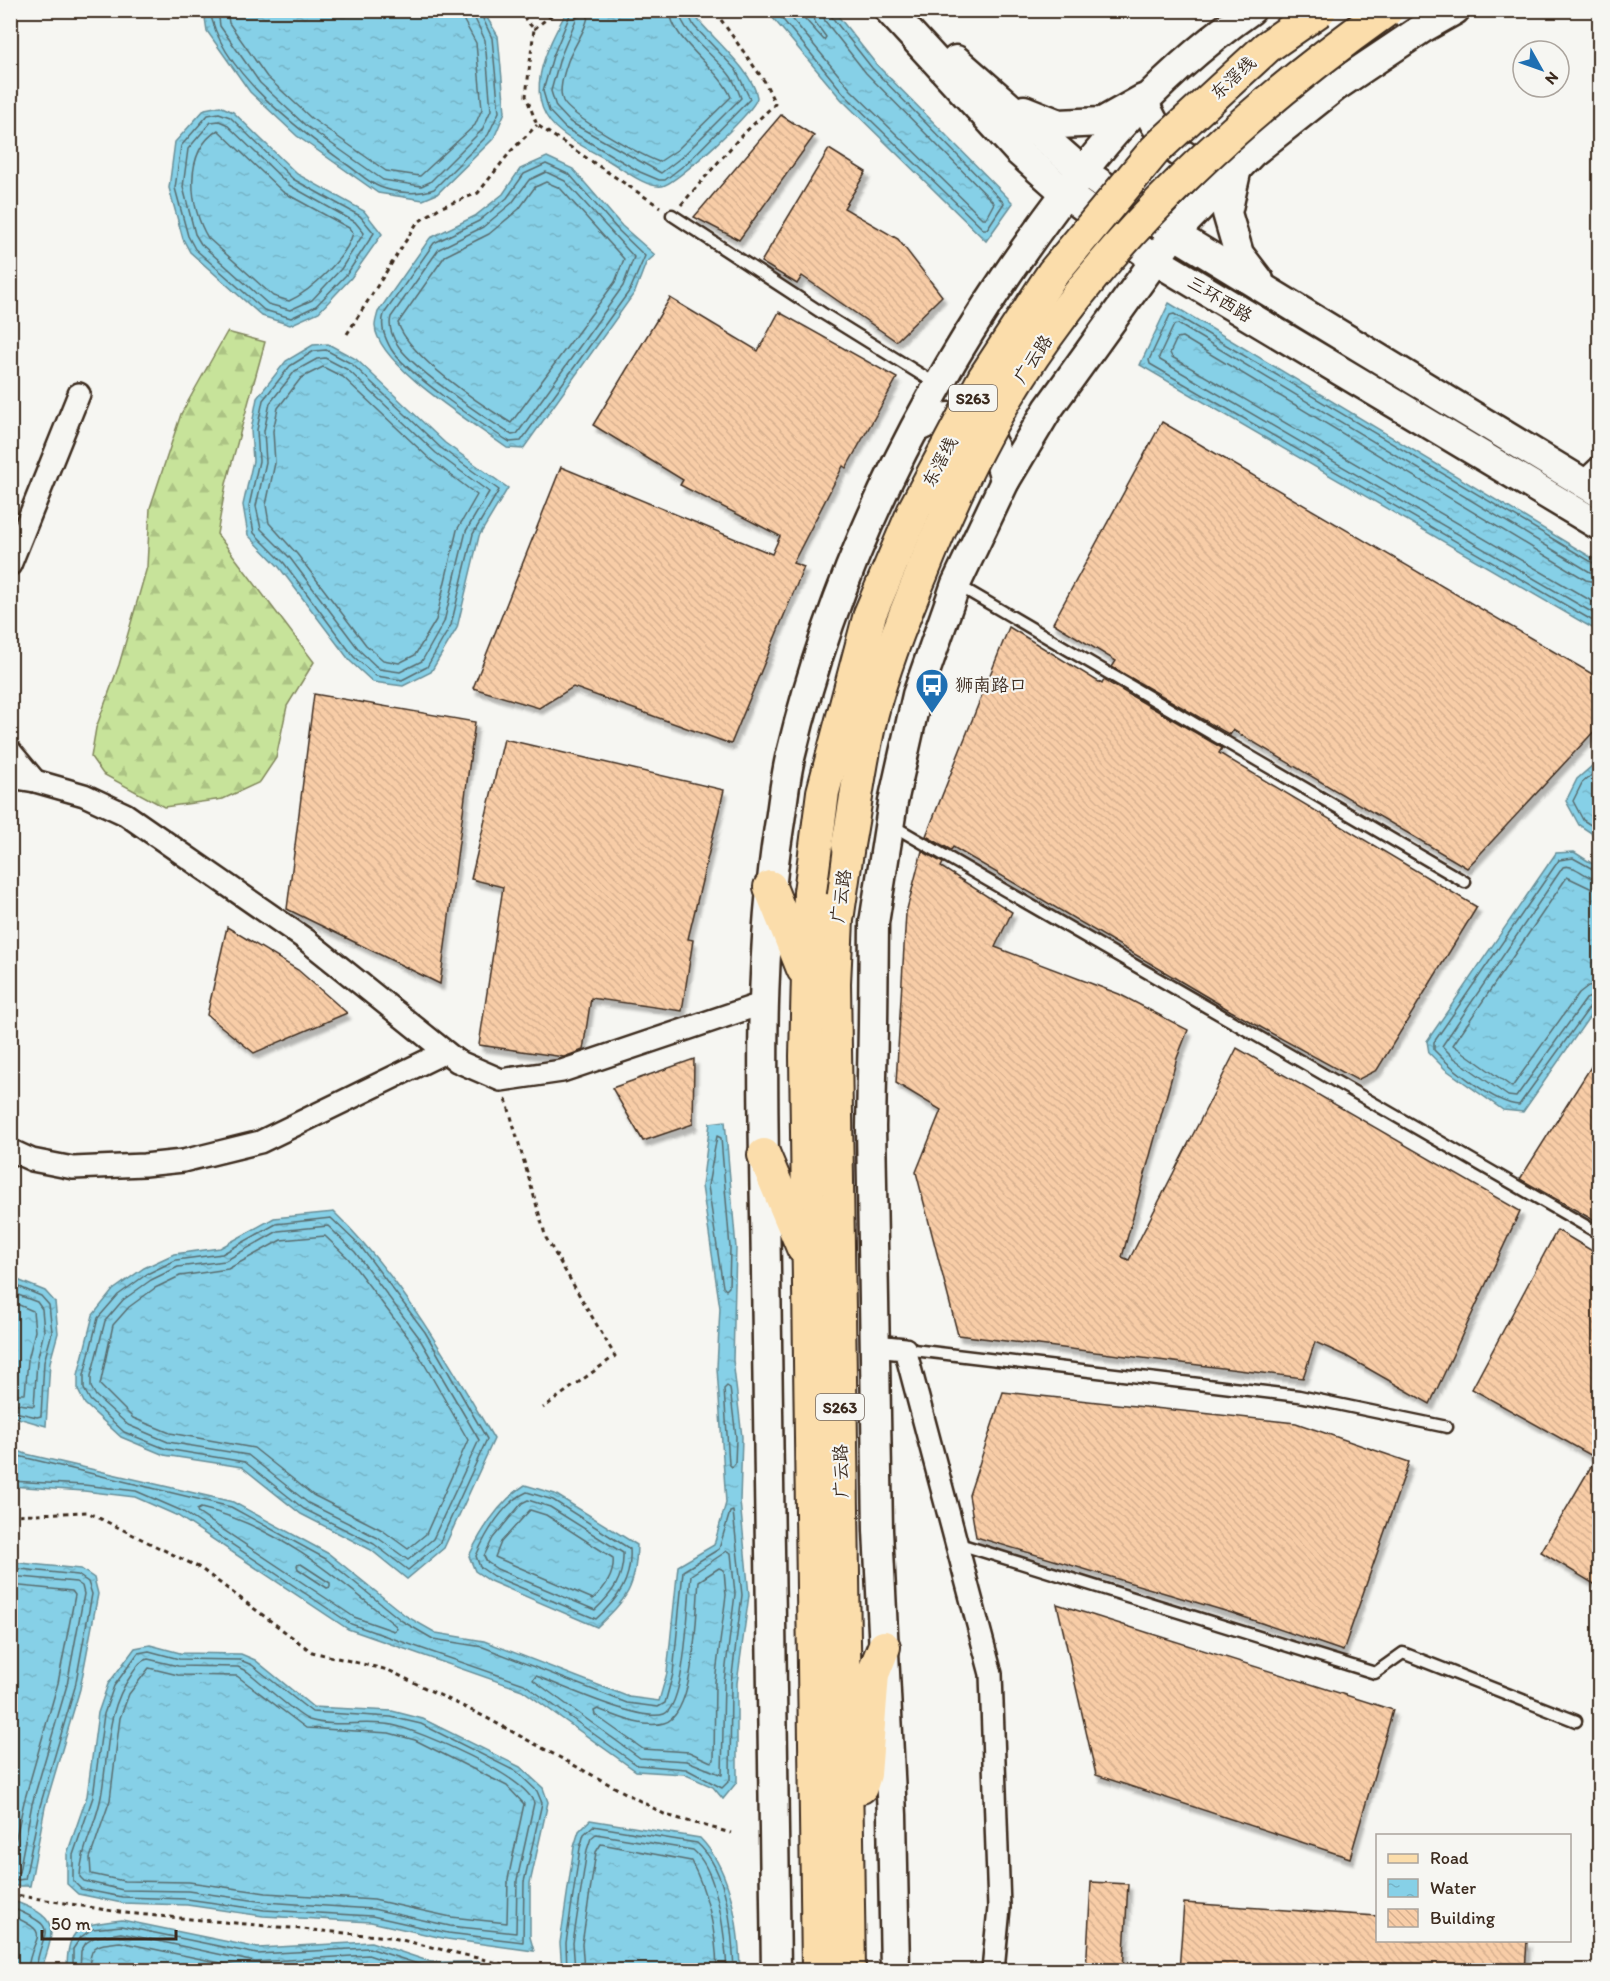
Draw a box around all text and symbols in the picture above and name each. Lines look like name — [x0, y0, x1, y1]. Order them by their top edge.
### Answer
north arrow — [1511, 39, 1571, 99]
street label: 东滘线 — [1206, 52, 1260, 104]
text: N — [1541, 68, 1563, 89]
street label: 三环西路 — [1183, 271, 1257, 327]
street label: 广云路 — [1009, 330, 1057, 388]
road number: S263 — [949, 385, 997, 411]
street label: 东滘线 — [918, 433, 962, 491]
bus stop icon: 狮南路口 — [914, 667, 950, 714]
place label: 狮南路口 — [955, 674, 1027, 696]
street label: 广云路 — [826, 868, 856, 924]
road number: S263 — [816, 1394, 864, 1420]
street label: 广云路 — [830, 1444, 852, 1498]
legend — [1376, 1834, 1571, 1942]
text: Road — [1430, 1847, 1469, 1869]
text: Water — [1430, 1877, 1476, 1899]
scale bar — [42, 1903, 176, 1941]
text: Building — [1430, 1907, 1496, 1929]
text: 50 m — [51, 1913, 91, 1935]

